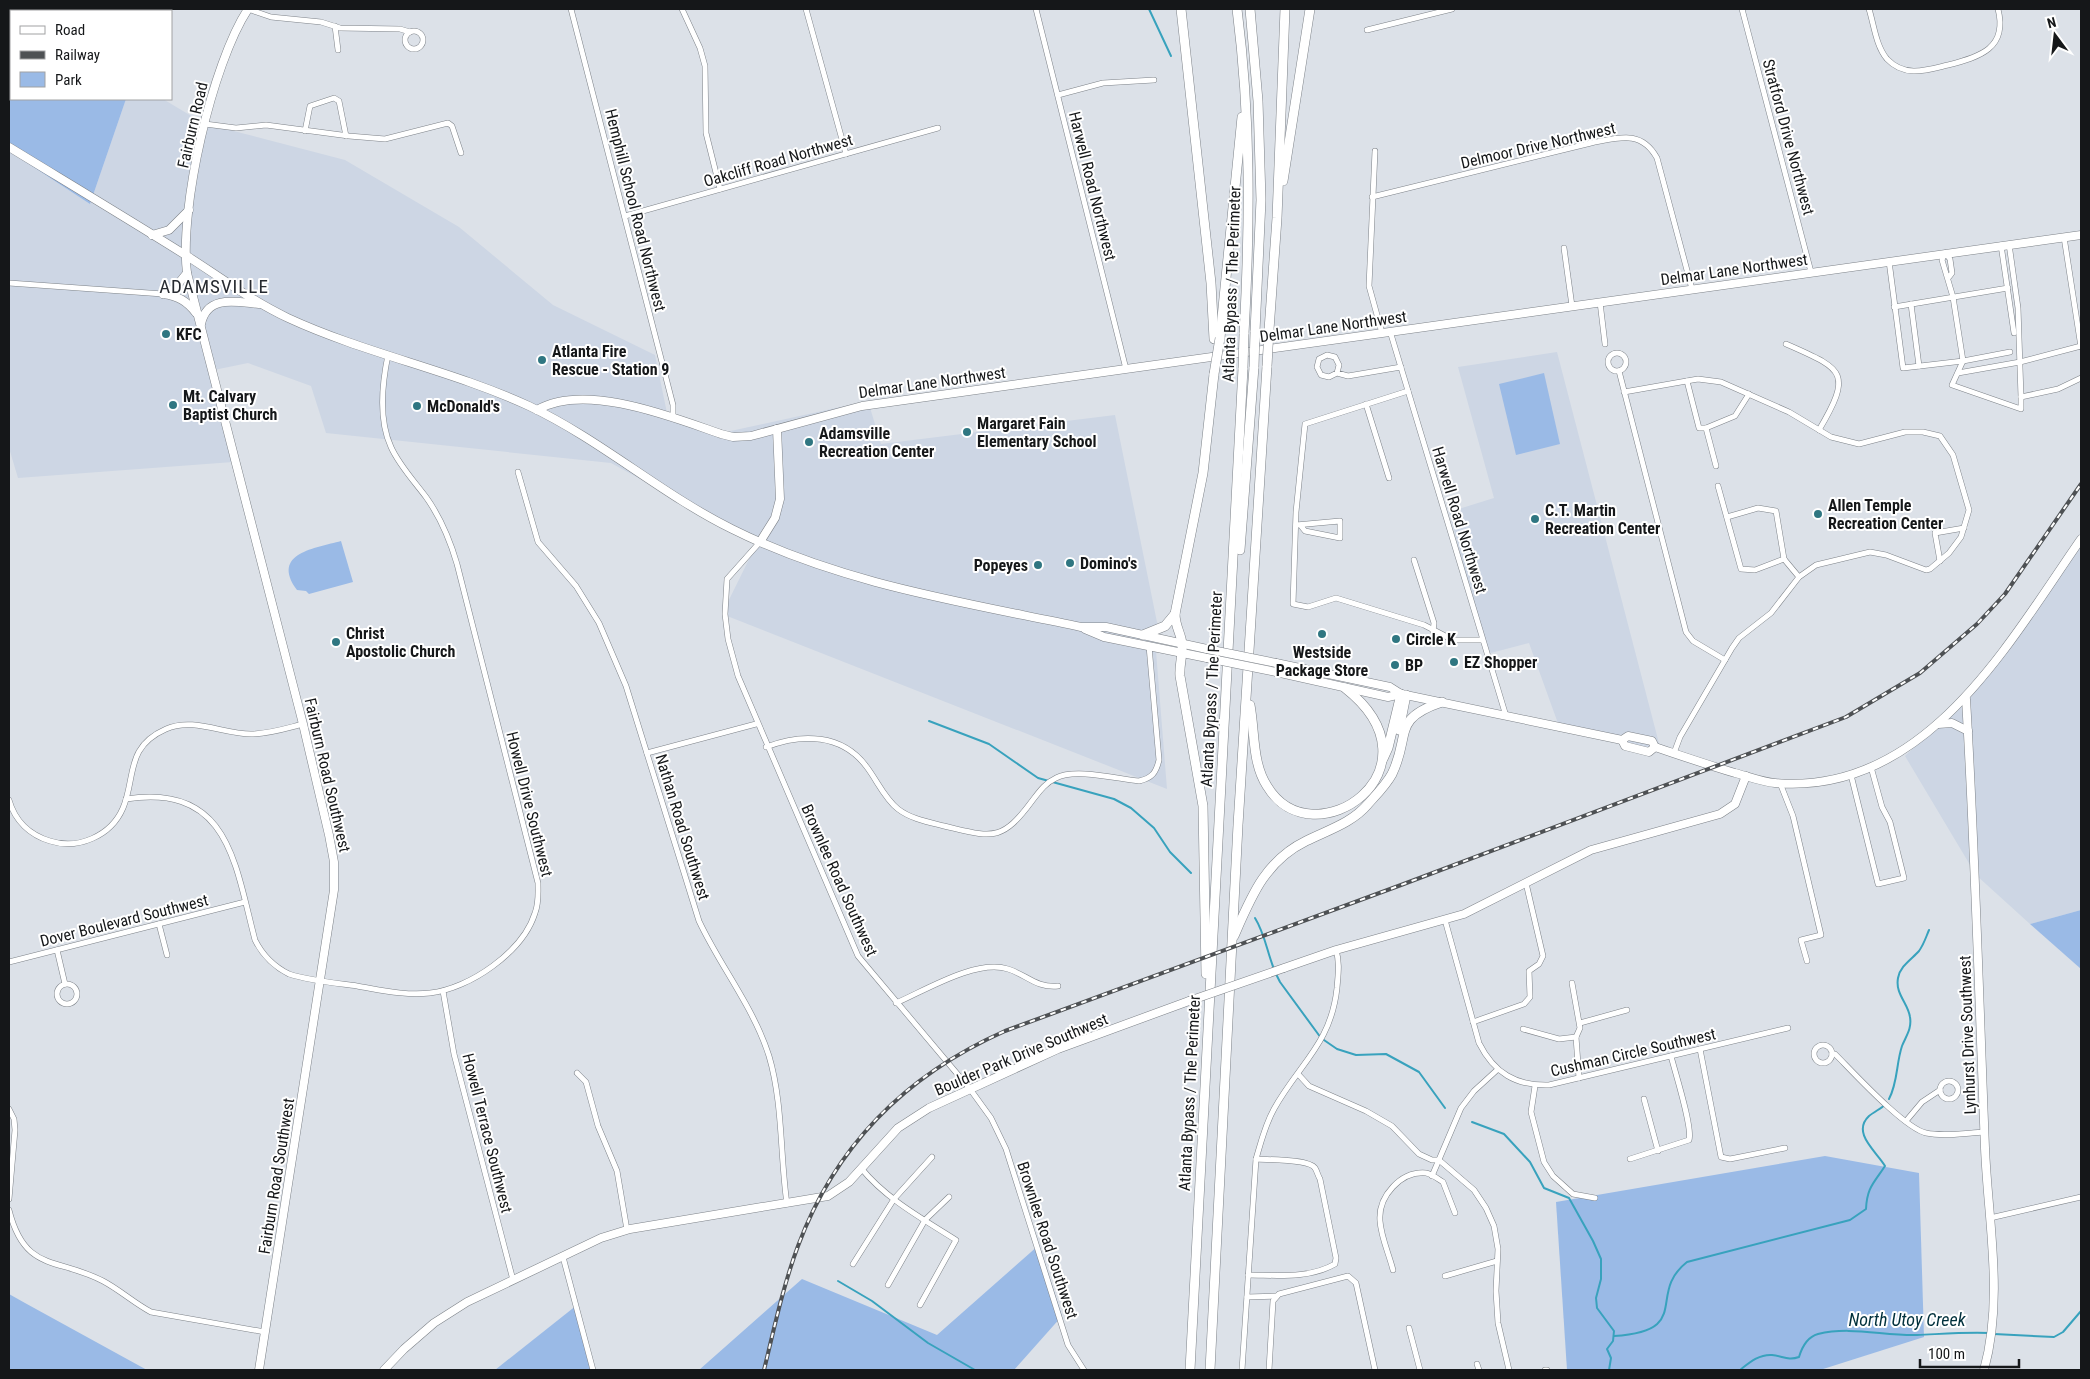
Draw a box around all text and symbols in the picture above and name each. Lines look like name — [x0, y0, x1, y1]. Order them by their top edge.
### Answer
legend — [10, 10, 172, 100]
north arrow — [2030, 10, 2080, 60]
text: N — [2045, 14, 2058, 31]
text: Road — [55, 21, 85, 39]
text: Railway — [55, 46, 100, 64]
street label: Stratford Drive Northwest — [1759, 57, 1819, 217]
text: Park — [55, 71, 82, 89]
street label: Fairburn Road — [173, 80, 212, 170]
street label: Hemphill School Road Northwest — [601, 107, 670, 314]
street label: Harwell Road Northwest — [1065, 110, 1120, 263]
street label: Delmoor Drive Northwest — [1459, 118, 1618, 173]
street label: Oakcliff Road Northwest — [701, 130, 855, 191]
street label: Atlanta Bypass / The Perimeter — [1219, 186, 1244, 382]
street label: Delmar Lane Northwest — [1659, 250, 1809, 289]
district label: ADAMSVILLE — [159, 275, 269, 298]
street label: Delmar Lane Northwest — [1258, 307, 1408, 346]
place label: KFC — [176, 325, 202, 344]
marker: KFC — [160, 328, 172, 340]
place label: Atlanta Fire Rescue - Station 9 — [552, 342, 669, 379]
marker: Atlanta Fire Rescue - Station 9 — [536, 354, 548, 366]
street label: Delmar Lane Northwest — [857, 363, 1007, 402]
place label: Mt. Calvary Baptist Church — [183, 387, 278, 424]
place label: McDonald's — [427, 397, 500, 416]
marker: Mt. Calvary Baptist Church — [167, 399, 179, 411]
marker: McDonald's — [411, 400, 423, 412]
place label: Margaret Fain Elementary School — [977, 414, 1096, 451]
place label: Adamsville Recreation Center — [819, 424, 934, 461]
marker: Margaret Fain Elementary School — [961, 426, 973, 438]
marker: Adamsville Recreation Center — [803, 436, 815, 448]
street label: Harwell Road Northwest — [1428, 444, 1491, 596]
place label: Allen Temple Recreation Center — [1828, 496, 1943, 533]
place label: C.T. Martin Recreation Center — [1545, 501, 1660, 538]
marker: Allen Temple Recreation Center — [1812, 508, 1824, 520]
marker: C.T. Martin Recreation Center — [1529, 513, 1541, 525]
place label: Domino's — [1080, 554, 1137, 573]
place label: Popeyes — [974, 556, 1028, 575]
marker: Domino's — [1064, 557, 1076, 569]
marker: Popeyes — [1032, 559, 1044, 571]
street label: Atlanta Bypass / The Perimeter — [1197, 590, 1226, 787]
place label: Christ Apostolic Church — [346, 624, 455, 661]
marker: Westside Package Store — [1316, 628, 1328, 640]
place label: Circle K — [1406, 630, 1456, 649]
marker: Circle K — [1390, 633, 1402, 645]
marker: Christ Apostolic Church — [330, 636, 342, 648]
place label: Westside Package Store — [1276, 643, 1369, 680]
place label: EZ Shopper — [1464, 653, 1537, 672]
place label: BP — [1405, 656, 1423, 675]
marker: EZ Shopper — [1448, 656, 1460, 668]
marker: BP — [1389, 659, 1401, 671]
street label: Fairburn Road Southwest — [301, 696, 355, 854]
street label: Howell Drive Southwest — [502, 730, 557, 879]
street label: Nathan Road Southwest — [651, 752, 714, 903]
street label: Brownlee Road Southwest — [797, 801, 882, 959]
street label: Dover Boulevard Southwest — [38, 890, 210, 951]
street label: Lynhurst Drive Southwest — [1955, 955, 1980, 1115]
street label: Atlanta Bypass / The Perimeter — [1175, 994, 1204, 1191]
street label: Boulder Park Drive Southwest — [932, 1009, 1111, 1100]
street label: Cushman Circle Southwest — [1549, 1024, 1718, 1081]
street label: Howell Terrace Southwest — [458, 1051, 517, 1215]
street label: Fairburn Road Southwest — [255, 1096, 298, 1255]
street label: Brownlee Road Southwest — [1013, 1159, 1082, 1321]
water label: North Utoy Creek — [1848, 1309, 1967, 1330]
scale bar — [1920, 1336, 2019, 1368]
text: 100 m — [1928, 1345, 1965, 1363]

